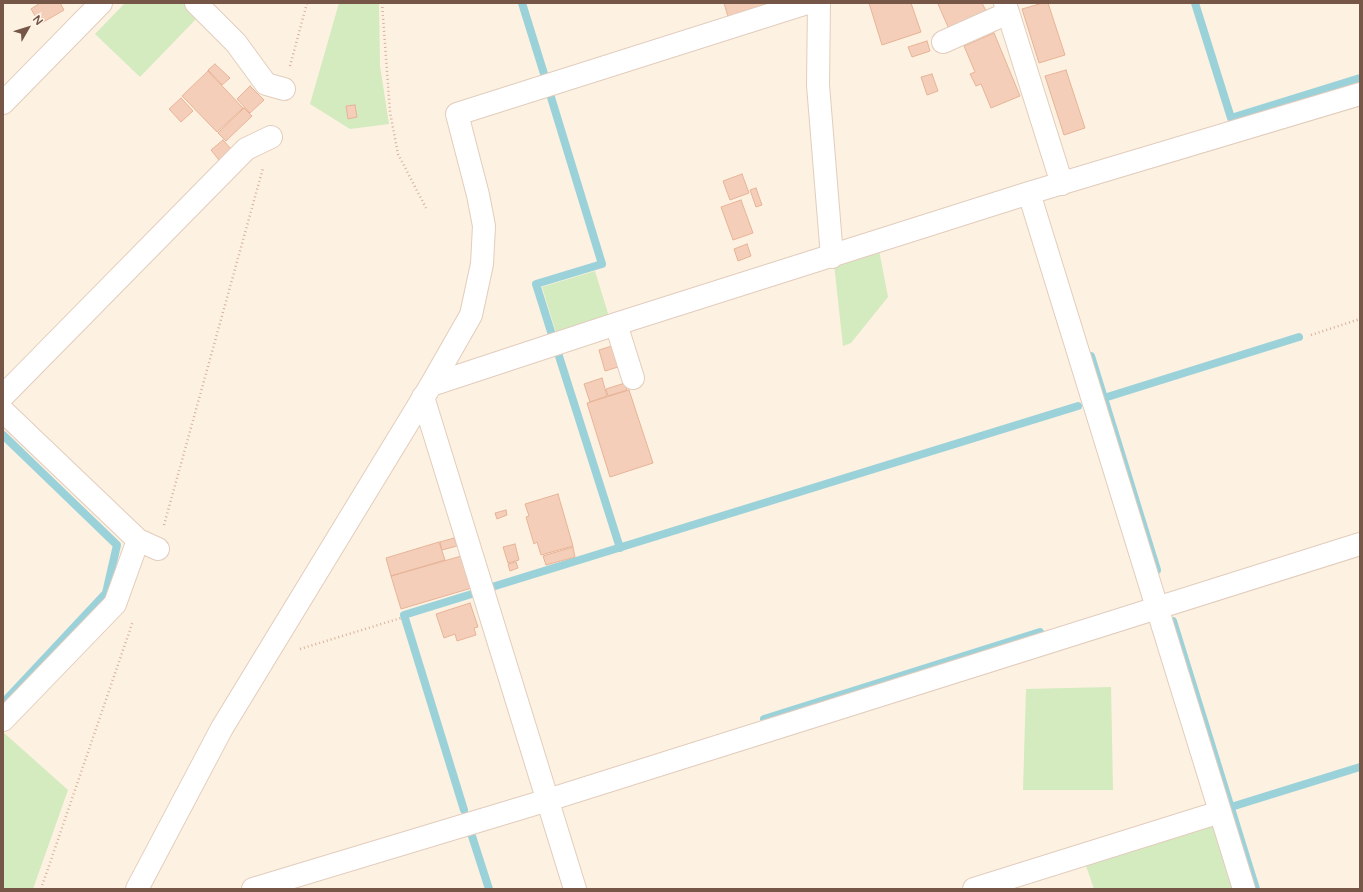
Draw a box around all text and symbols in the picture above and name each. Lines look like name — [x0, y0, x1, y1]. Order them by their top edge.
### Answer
north arrow — [8, 8, 48, 48]
text: N — [30, 13, 46, 28]

